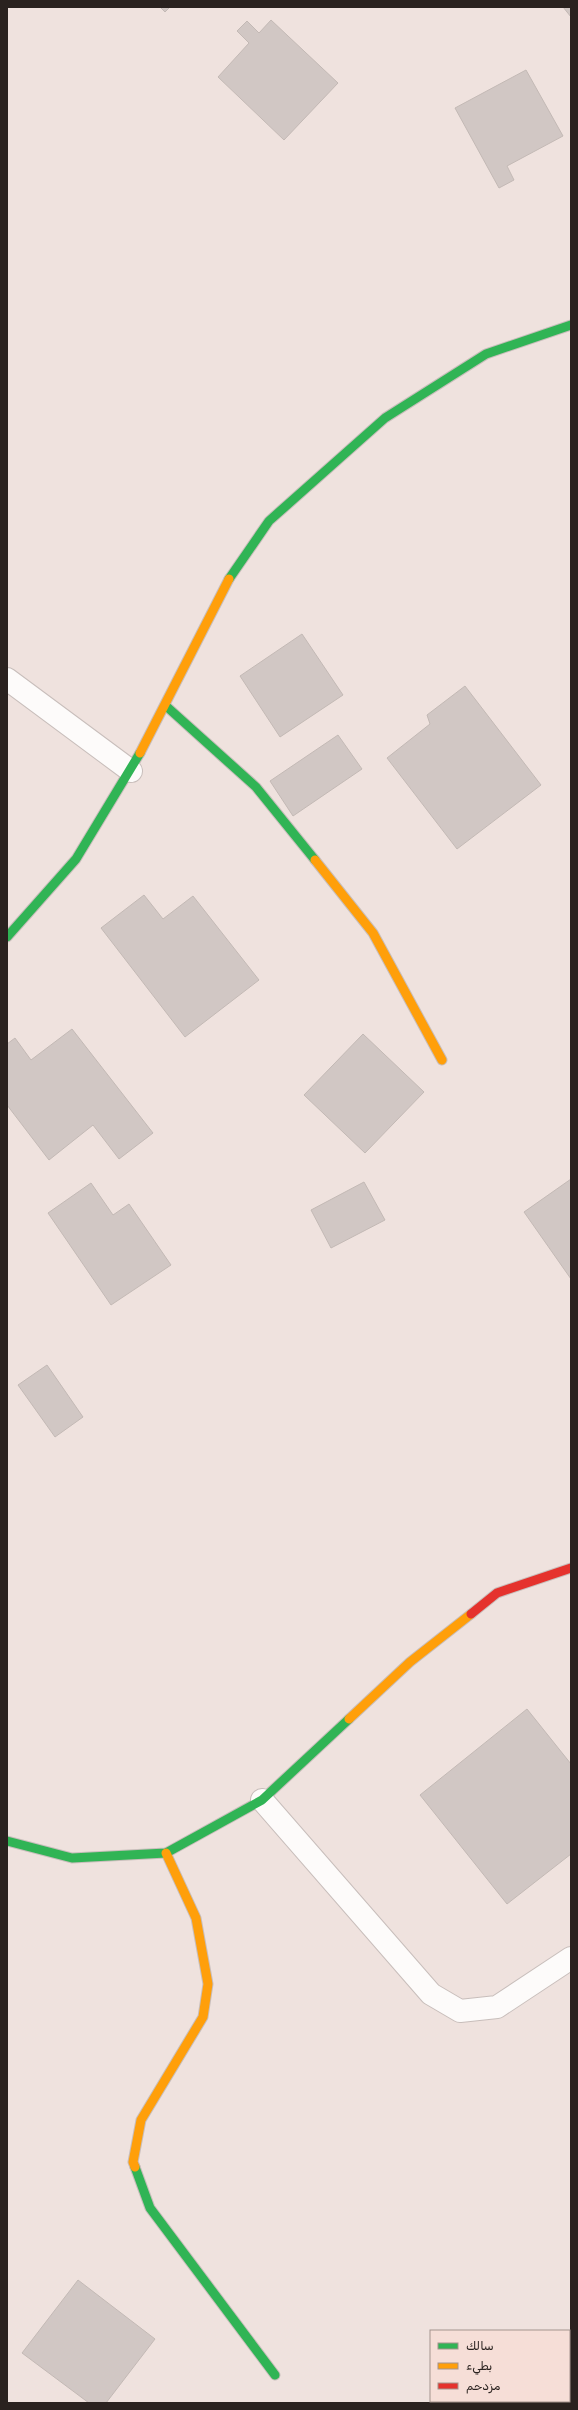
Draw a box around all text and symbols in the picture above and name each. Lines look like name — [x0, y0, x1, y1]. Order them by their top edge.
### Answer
legend — [430, 2330, 570, 2402]
text: سالك — [466, 2339, 494, 2353]
text: بطيء — [466, 2359, 492, 2375]
text: مزدحم — [466, 2379, 501, 2394]

